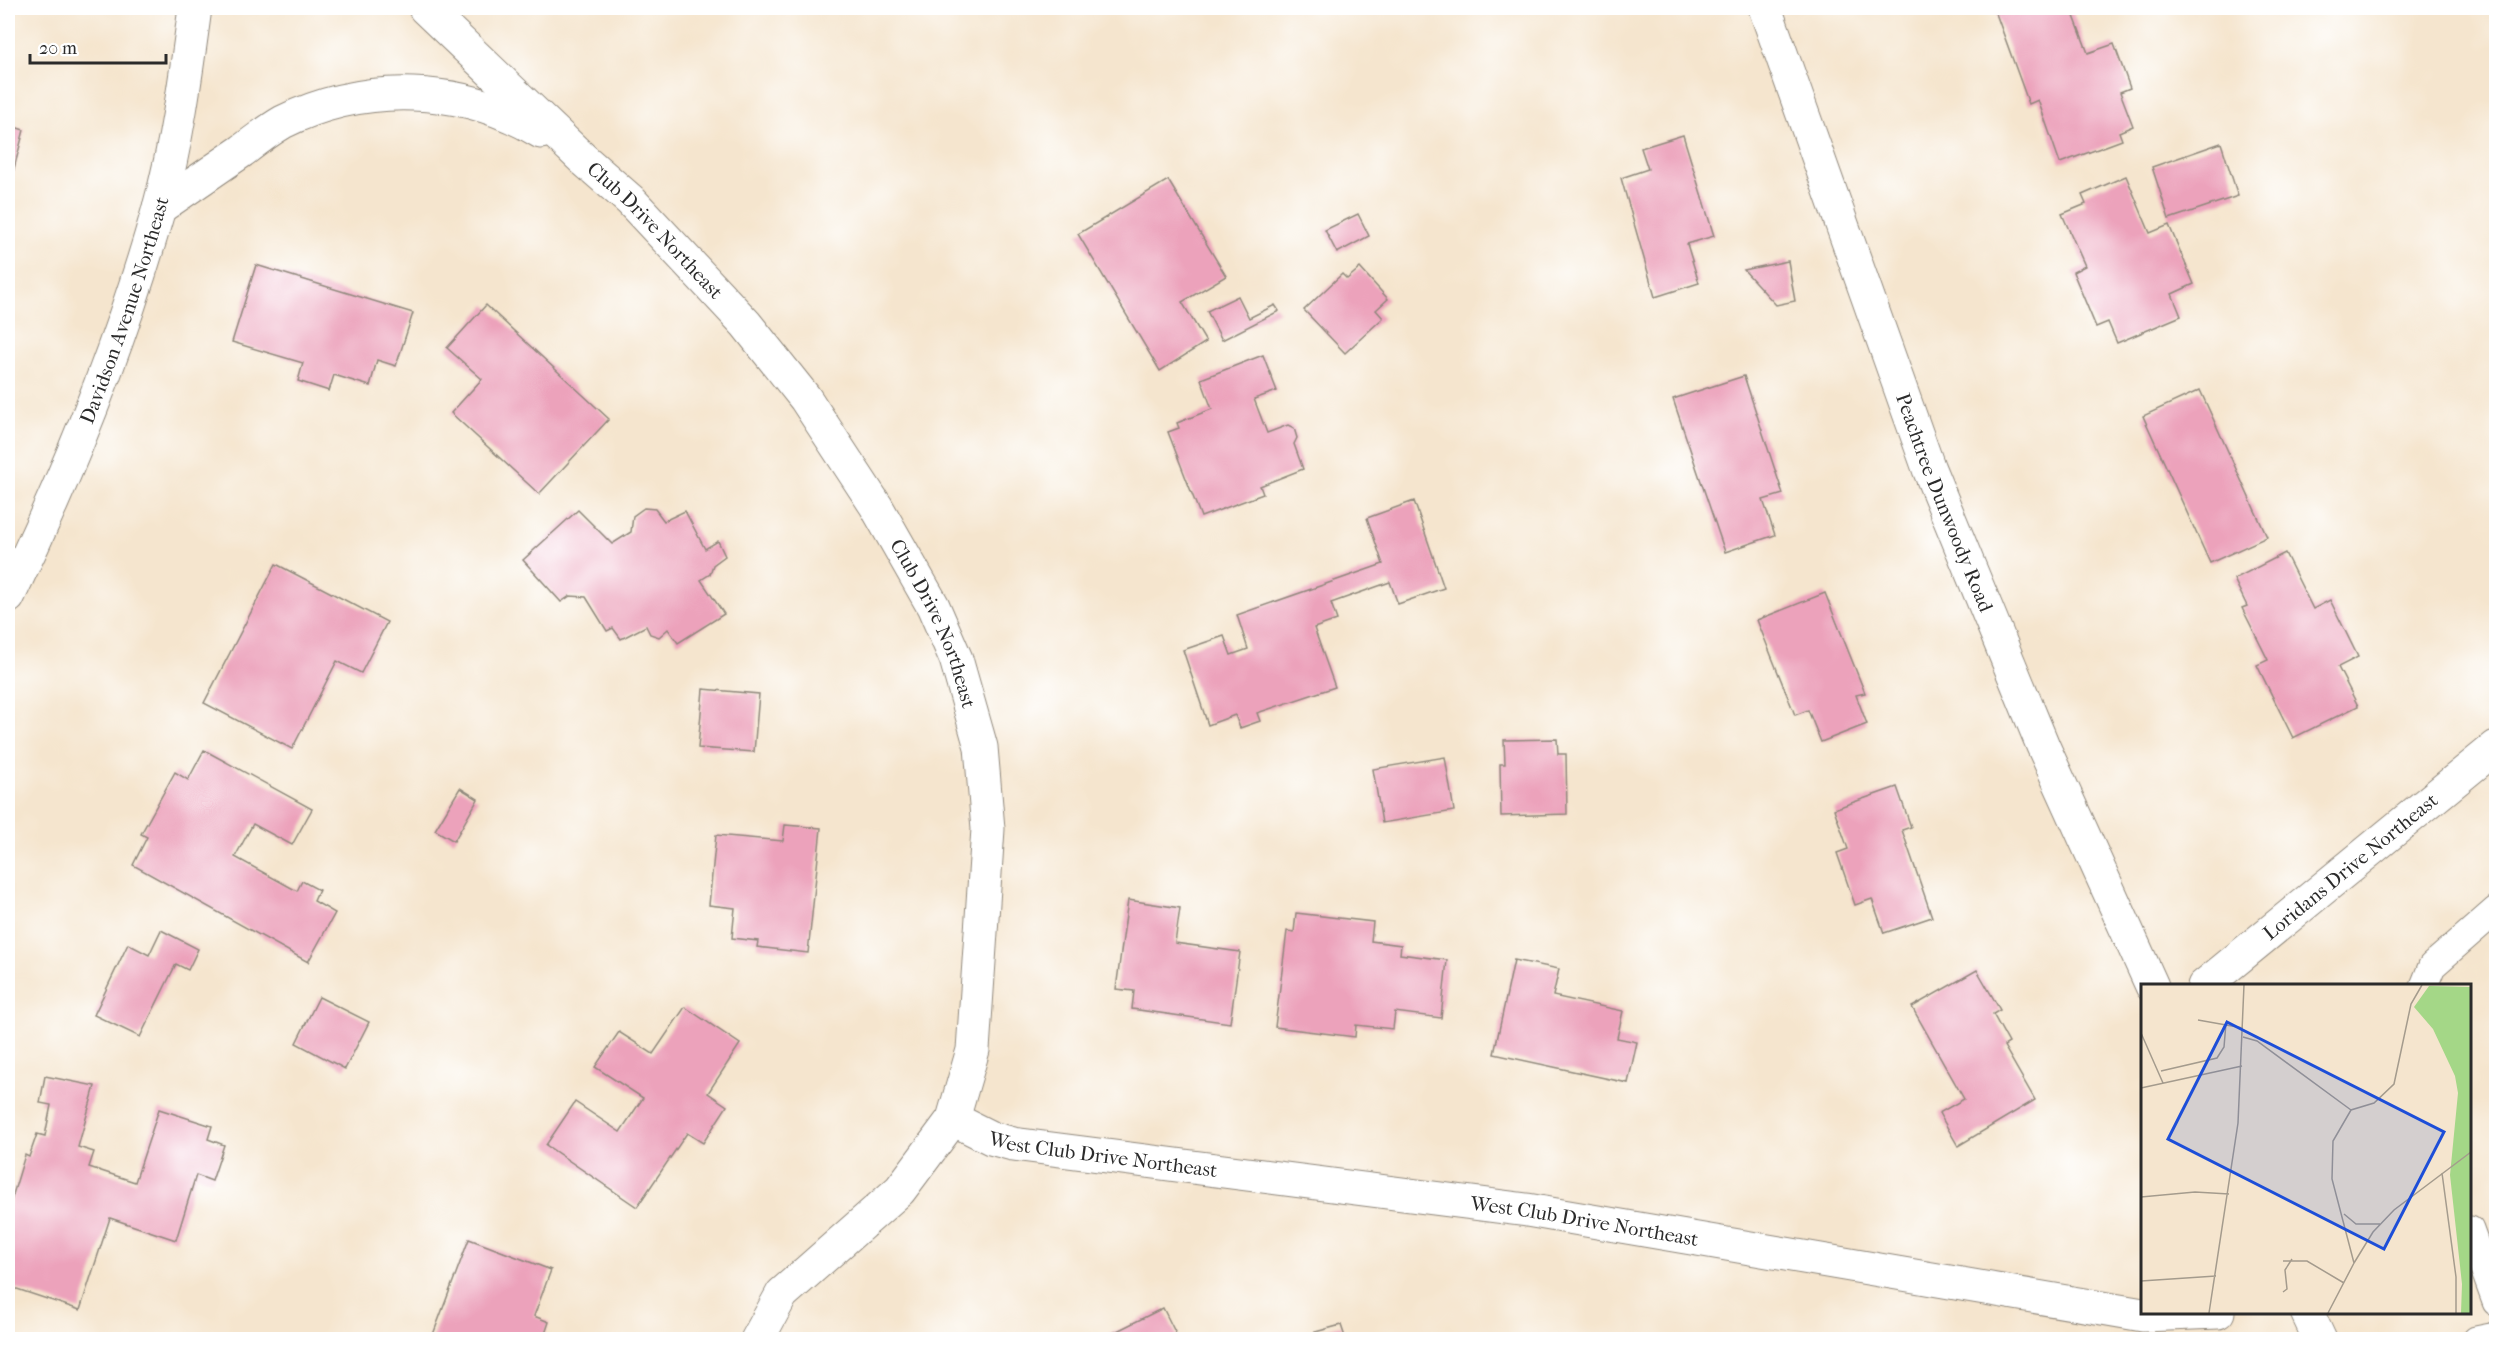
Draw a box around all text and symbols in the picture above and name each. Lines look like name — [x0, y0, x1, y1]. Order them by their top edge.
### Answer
scale bar — [30, 27, 166, 65]
text: 20 m — [39, 38, 77, 59]
street label: Club Drive Northeast — [582, 157, 727, 304]
street label: Davidson Avenue Northeast — [75, 194, 174, 427]
street label: Peachtree Dunwoody Road — [1891, 390, 1998, 616]
street label: Club Drive Northeast — [885, 535, 980, 711]
street label: Loridans Drive Northeast — [2259, 789, 2442, 945]
inset map — [2141, 984, 2471, 1314]
street label: West Club Drive Northeast — [985, 1127, 1219, 1182]
street label: West Club Drive Northeast — [1468, 1192, 1700, 1251]

